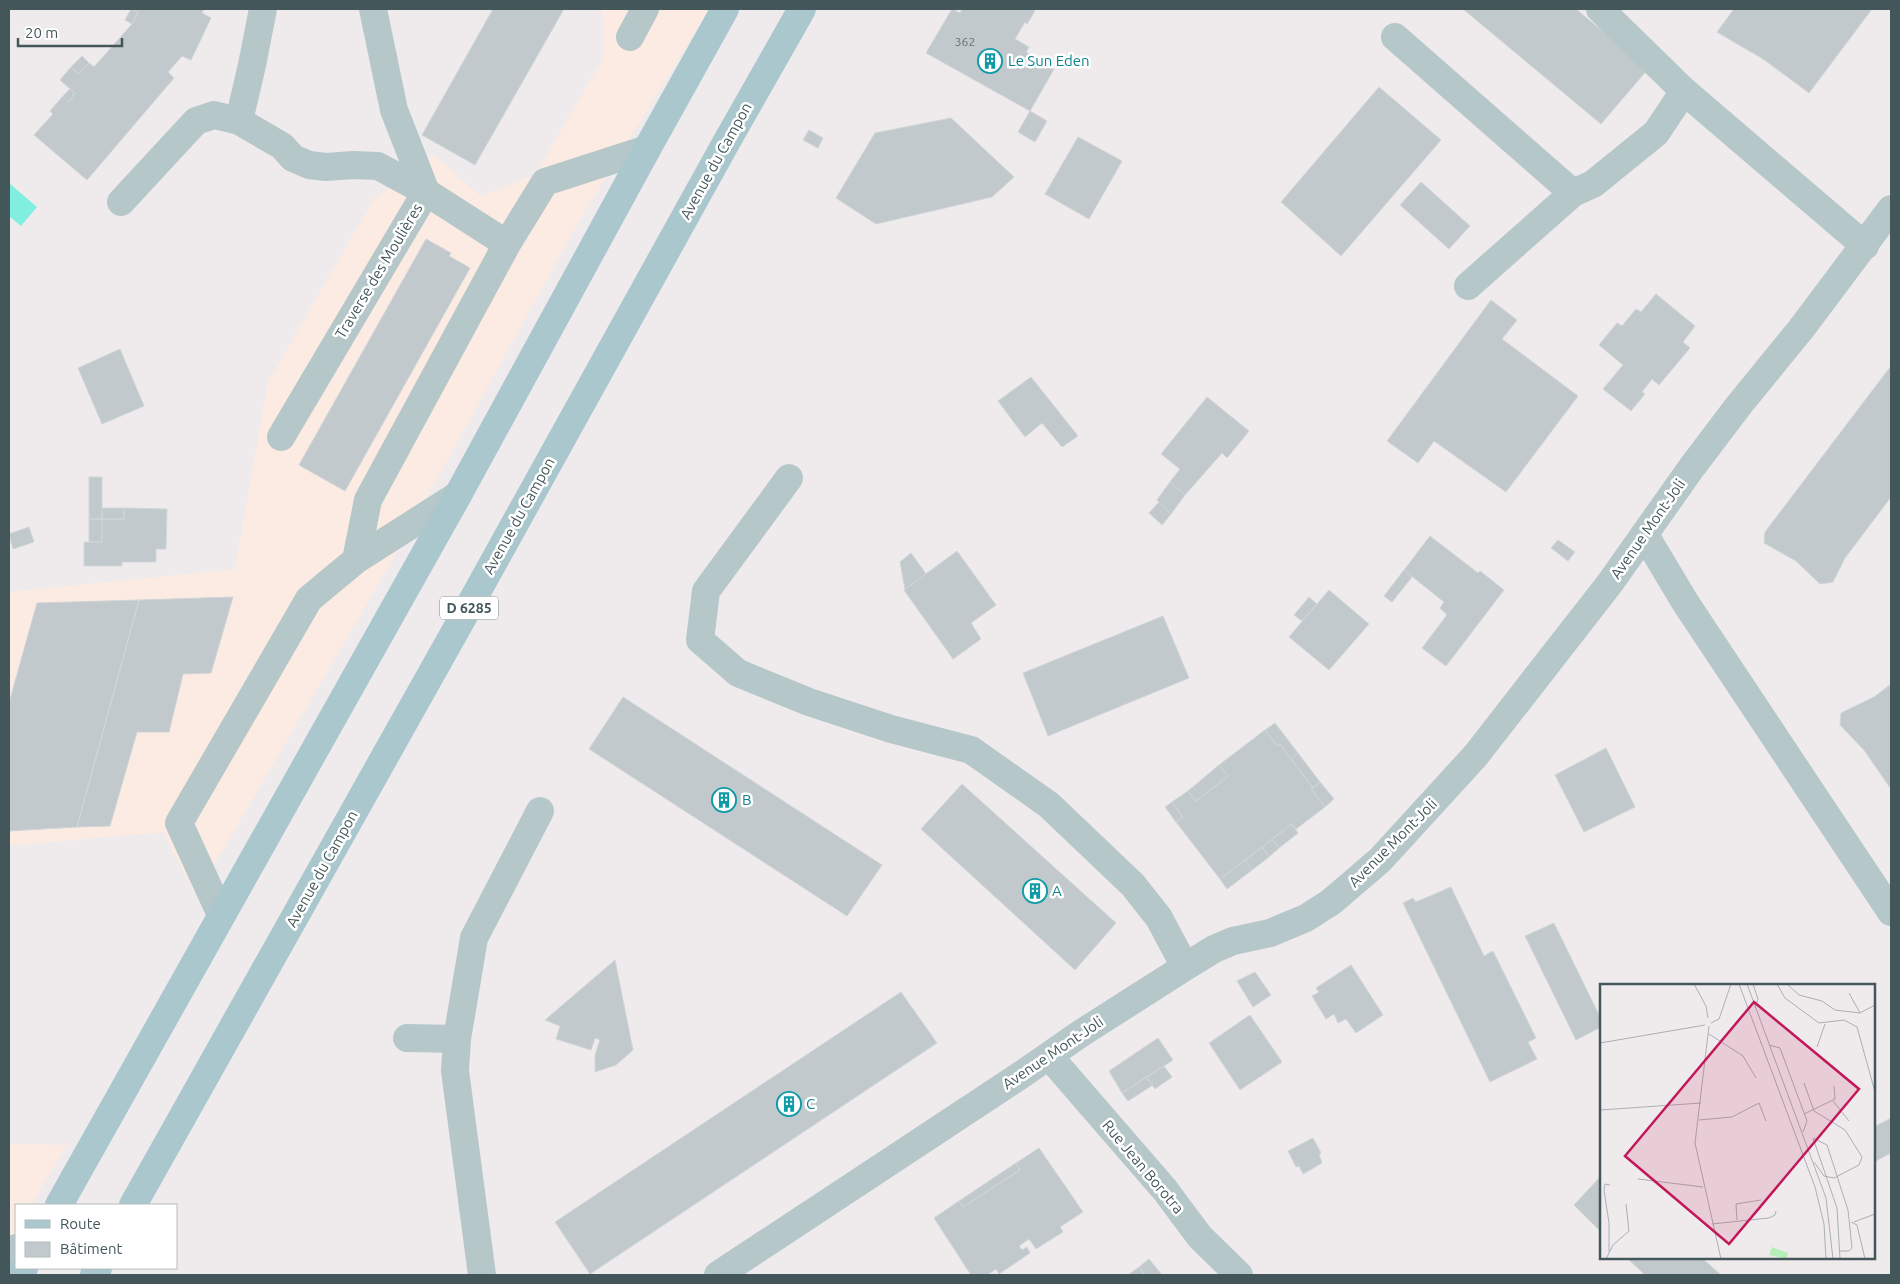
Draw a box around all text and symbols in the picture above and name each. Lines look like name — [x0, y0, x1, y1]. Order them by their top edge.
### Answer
scale bar — [18, 15, 121, 47]
text: 20 m — [25, 24, 58, 41]
house number: 362 — [955, 35, 975, 48]
building icon: Le Sun Eden — [977, 48, 1003, 74]
place label: Le Sun Eden — [1008, 52, 1090, 69]
street label: Avenue du Campon — [676, 99, 755, 222]
street label: Traverse des Moulières — [332, 200, 426, 341]
street label: Avenue du Campon — [479, 454, 558, 577]
street label: Avenue Mont-Joli — [1607, 476, 1688, 582]
road number: D 6285 — [440, 596, 498, 620]
building icon: B — [711, 787, 737, 813]
place label: B — [742, 791, 752, 808]
street label: Avenue Mont-Joli — [1345, 795, 1440, 890]
street label: Avenue du Campon — [282, 807, 361, 930]
building icon: A — [1022, 878, 1048, 904]
place label: A — [1052, 882, 1062, 899]
inset map — [1600, 984, 1875, 1259]
street label: Avenue Mont-Joli — [999, 1013, 1106, 1093]
building icon: C — [776, 1091, 802, 1117]
place label: C — [806, 1095, 815, 1112]
street label: Rue Jean Borotra — [1099, 1116, 1188, 1217]
legend — [15, 1204, 178, 1269]
text: Route — [60, 1215, 101, 1232]
text: Bâtiment — [60, 1240, 123, 1257]

